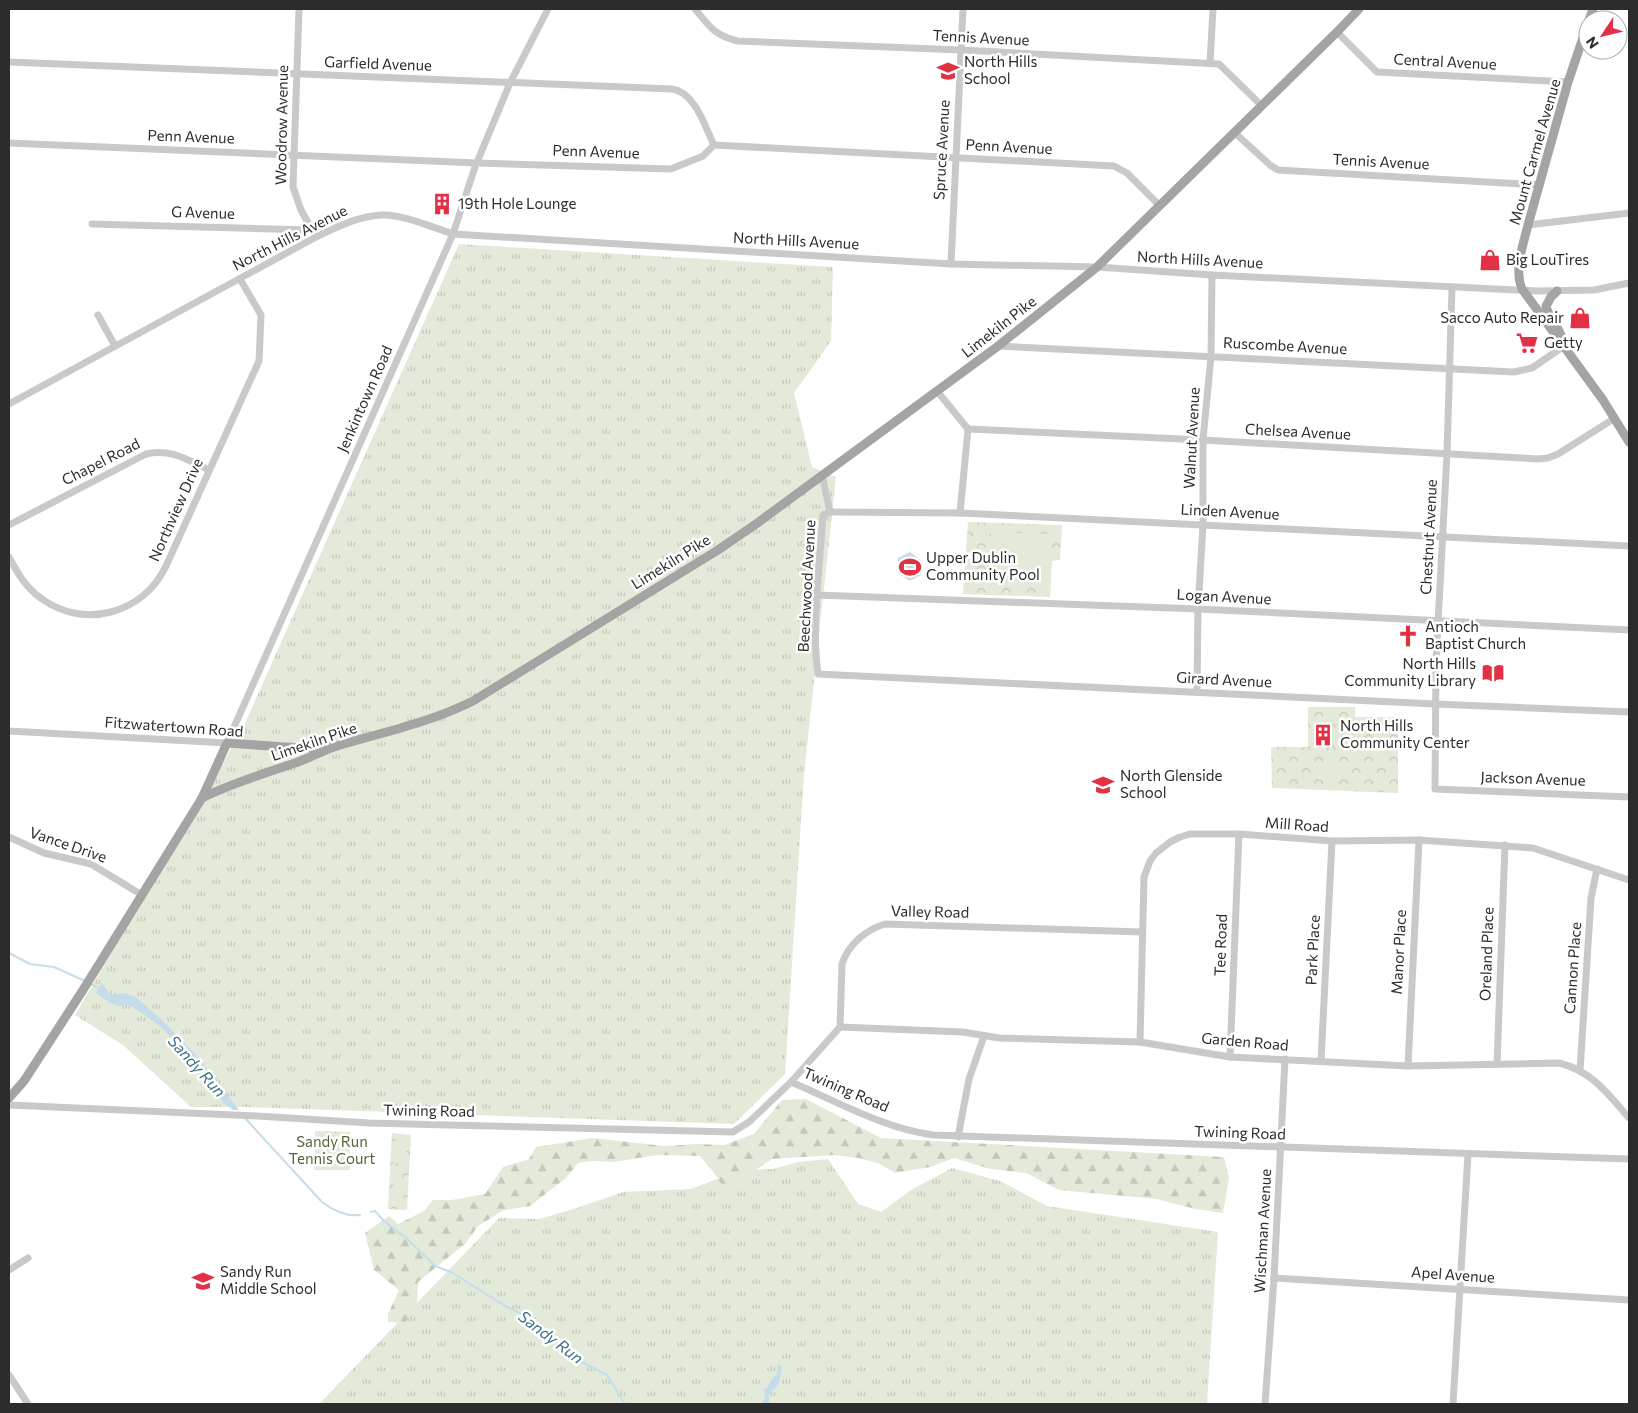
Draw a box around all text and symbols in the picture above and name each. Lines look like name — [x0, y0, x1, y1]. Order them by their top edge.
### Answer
north arrow — [1578, 10, 1628, 60]
street label: Tennis Avenue — [932, 25, 1030, 49]
text: N — [1582, 34, 1602, 52]
street label: Central Avenue — [1393, 49, 1497, 73]
street label: Garfield Avenue — [324, 52, 432, 74]
place label: North Hills School — [964, 52, 1038, 87]
school or university icon: North Hills School — [935, 58, 961, 84]
street label: Woodrow Avenue — [271, 65, 291, 185]
street label: Mount Carmel Avenue — [1505, 77, 1564, 227]
street label: Spruce Avenue — [929, 99, 953, 200]
street label: Penn Avenue — [147, 125, 235, 147]
street label: Penn Avenue — [965, 135, 1053, 157]
street label: Penn Avenue — [552, 140, 640, 162]
street label: Tennis Avenue — [1332, 149, 1430, 173]
building icon: 19th Hole Lounge — [429, 191, 455, 217]
place label: 19th Hole Lounge — [458, 194, 576, 212]
street label: North Hills Avenue — [229, 200, 350, 274]
street label: G Avenue — [171, 202, 235, 222]
street label: North Hills Avenue — [733, 228, 860, 252]
street label: North Hills Avenue — [1137, 247, 1264, 271]
shop icon: Big LouTires — [1477, 247, 1503, 273]
place label: Big LouTires — [1506, 250, 1589, 268]
street label: Limekiln Pike — [958, 291, 1039, 361]
shop icon: Sacco Auto Repair — [1567, 305, 1593, 331]
place label: Sacco Auto Repair — [1440, 308, 1564, 326]
supermarket icon: Getty — [1514, 330, 1540, 356]
street label: Ruscombe Avenue — [1223, 333, 1348, 357]
place label: Getty — [1544, 333, 1583, 351]
street label: Jenkintown Road — [333, 343, 396, 455]
street label: Walnut Avenue — [1179, 386, 1203, 489]
street label: Chelsea Avenue — [1245, 419, 1352, 443]
street label: Chapel Road — [58, 434, 143, 488]
street label: Northview Drive — [144, 455, 206, 564]
street label: Chestnut Avenue — [1416, 479, 1440, 595]
street label: Linden Avenue — [1180, 499, 1280, 523]
street label: Beechwood Avenue — [794, 519, 818, 653]
street label: Limekiln Pike — [628, 530, 713, 593]
place label: Upper Dublin Community Pool — [926, 548, 1040, 583]
sports icon: Upper Dublin Community Pool — [897, 554, 923, 580]
street label: Logan Avenue — [1176, 585, 1272, 607]
place label: Antioch Baptist Church — [1425, 617, 1526, 652]
church icon: Antioch Baptist Church — [1395, 623, 1421, 649]
place label: North Hills Community Library — [1344, 654, 1476, 689]
library icon: North Hills Community Library — [1480, 660, 1506, 686]
street label: Girard Avenue — [1176, 668, 1272, 691]
street label: Fitzwatertown Road — [104, 712, 244, 740]
place label: North Hills Community Center — [1340, 716, 1470, 751]
street label: Limekiln Pike — [268, 718, 359, 764]
building icon: North Hills Community Center — [1310, 722, 1336, 748]
place label: North Glenside School — [1120, 766, 1223, 801]
street label: Jackson Avenue — [1480, 767, 1586, 789]
school or university icon: North Glenside School — [1090, 772, 1116, 798]
street label: Mill Road — [1265, 813, 1329, 835]
street label: Vance Drive — [27, 822, 109, 866]
street label: Valley Road — [891, 901, 969, 921]
street label: Oreland Place — [1475, 907, 1497, 1001]
street label: Manor Place — [1387, 909, 1409, 995]
street label: Tee Road — [1210, 914, 1230, 976]
street label: Park Place — [1301, 914, 1323, 986]
street label: Cannon Place — [1560, 921, 1584, 1015]
street label: Garden Road — [1201, 1028, 1290, 1054]
water label: Sandy Run — [165, 1031, 230, 1100]
street label: Twining Road — [801, 1063, 892, 1115]
street label: Twining Road — [383, 1100, 475, 1120]
street label: Twining Road — [1194, 1121, 1286, 1143]
park label: Sandy Run Tennis Court — [289, 1132, 375, 1167]
street label: Wischman Avenue — [1250, 1168, 1274, 1294]
place label: Sandy Run Middle School — [220, 1262, 317, 1297]
street label: Apel Avenue — [1411, 1262, 1496, 1286]
school or university icon: Sandy Run Middle School — [190, 1268, 216, 1294]
water label: Sandy Run — [515, 1306, 587, 1367]

